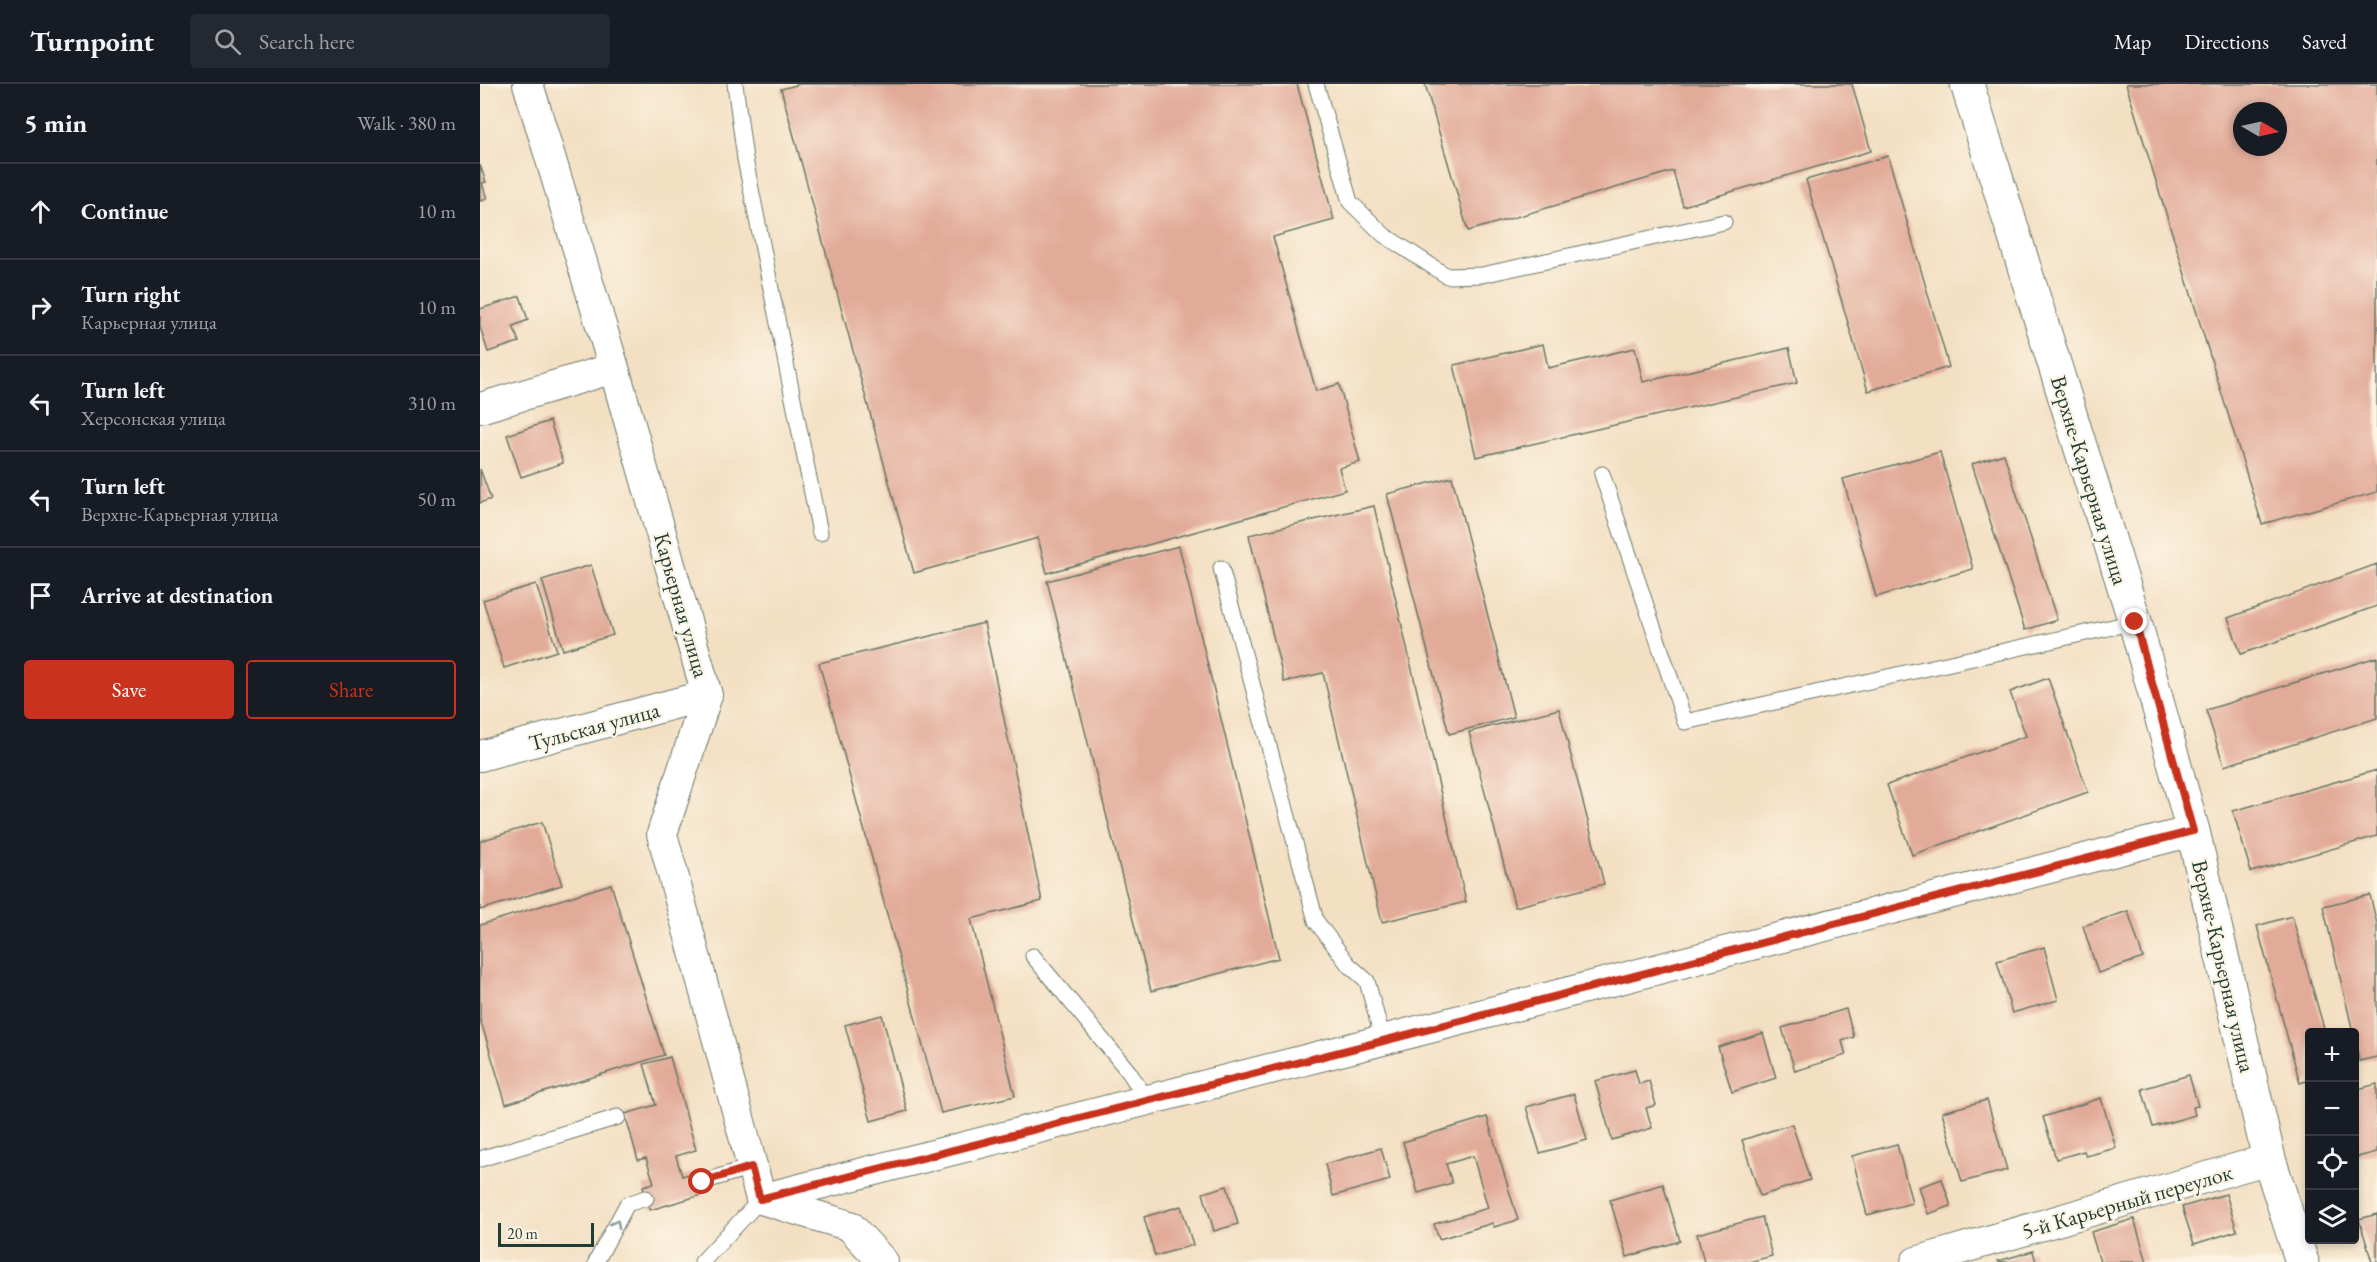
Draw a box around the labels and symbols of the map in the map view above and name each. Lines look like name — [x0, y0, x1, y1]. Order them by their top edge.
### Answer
north arrow — [2233, 102, 2287, 156]
street label: Верхне-Карьерная улица — [2044, 372, 2135, 588]
street label: Карьерная улица — [647, 529, 716, 681]
route end — [2121, 608, 2147, 634]
street label: Тульская улица — [526, 695, 663, 758]
street label: Верхне-Карьерная улица — [2185, 857, 2262, 1075]
street label: 5-й Карьерный переулок — [2018, 1157, 2236, 1245]
route start — [688, 1168, 714, 1194]
scale bar — [498, 1220, 594, 1248]
one-way arrow — [609, 1220, 620, 1230]

